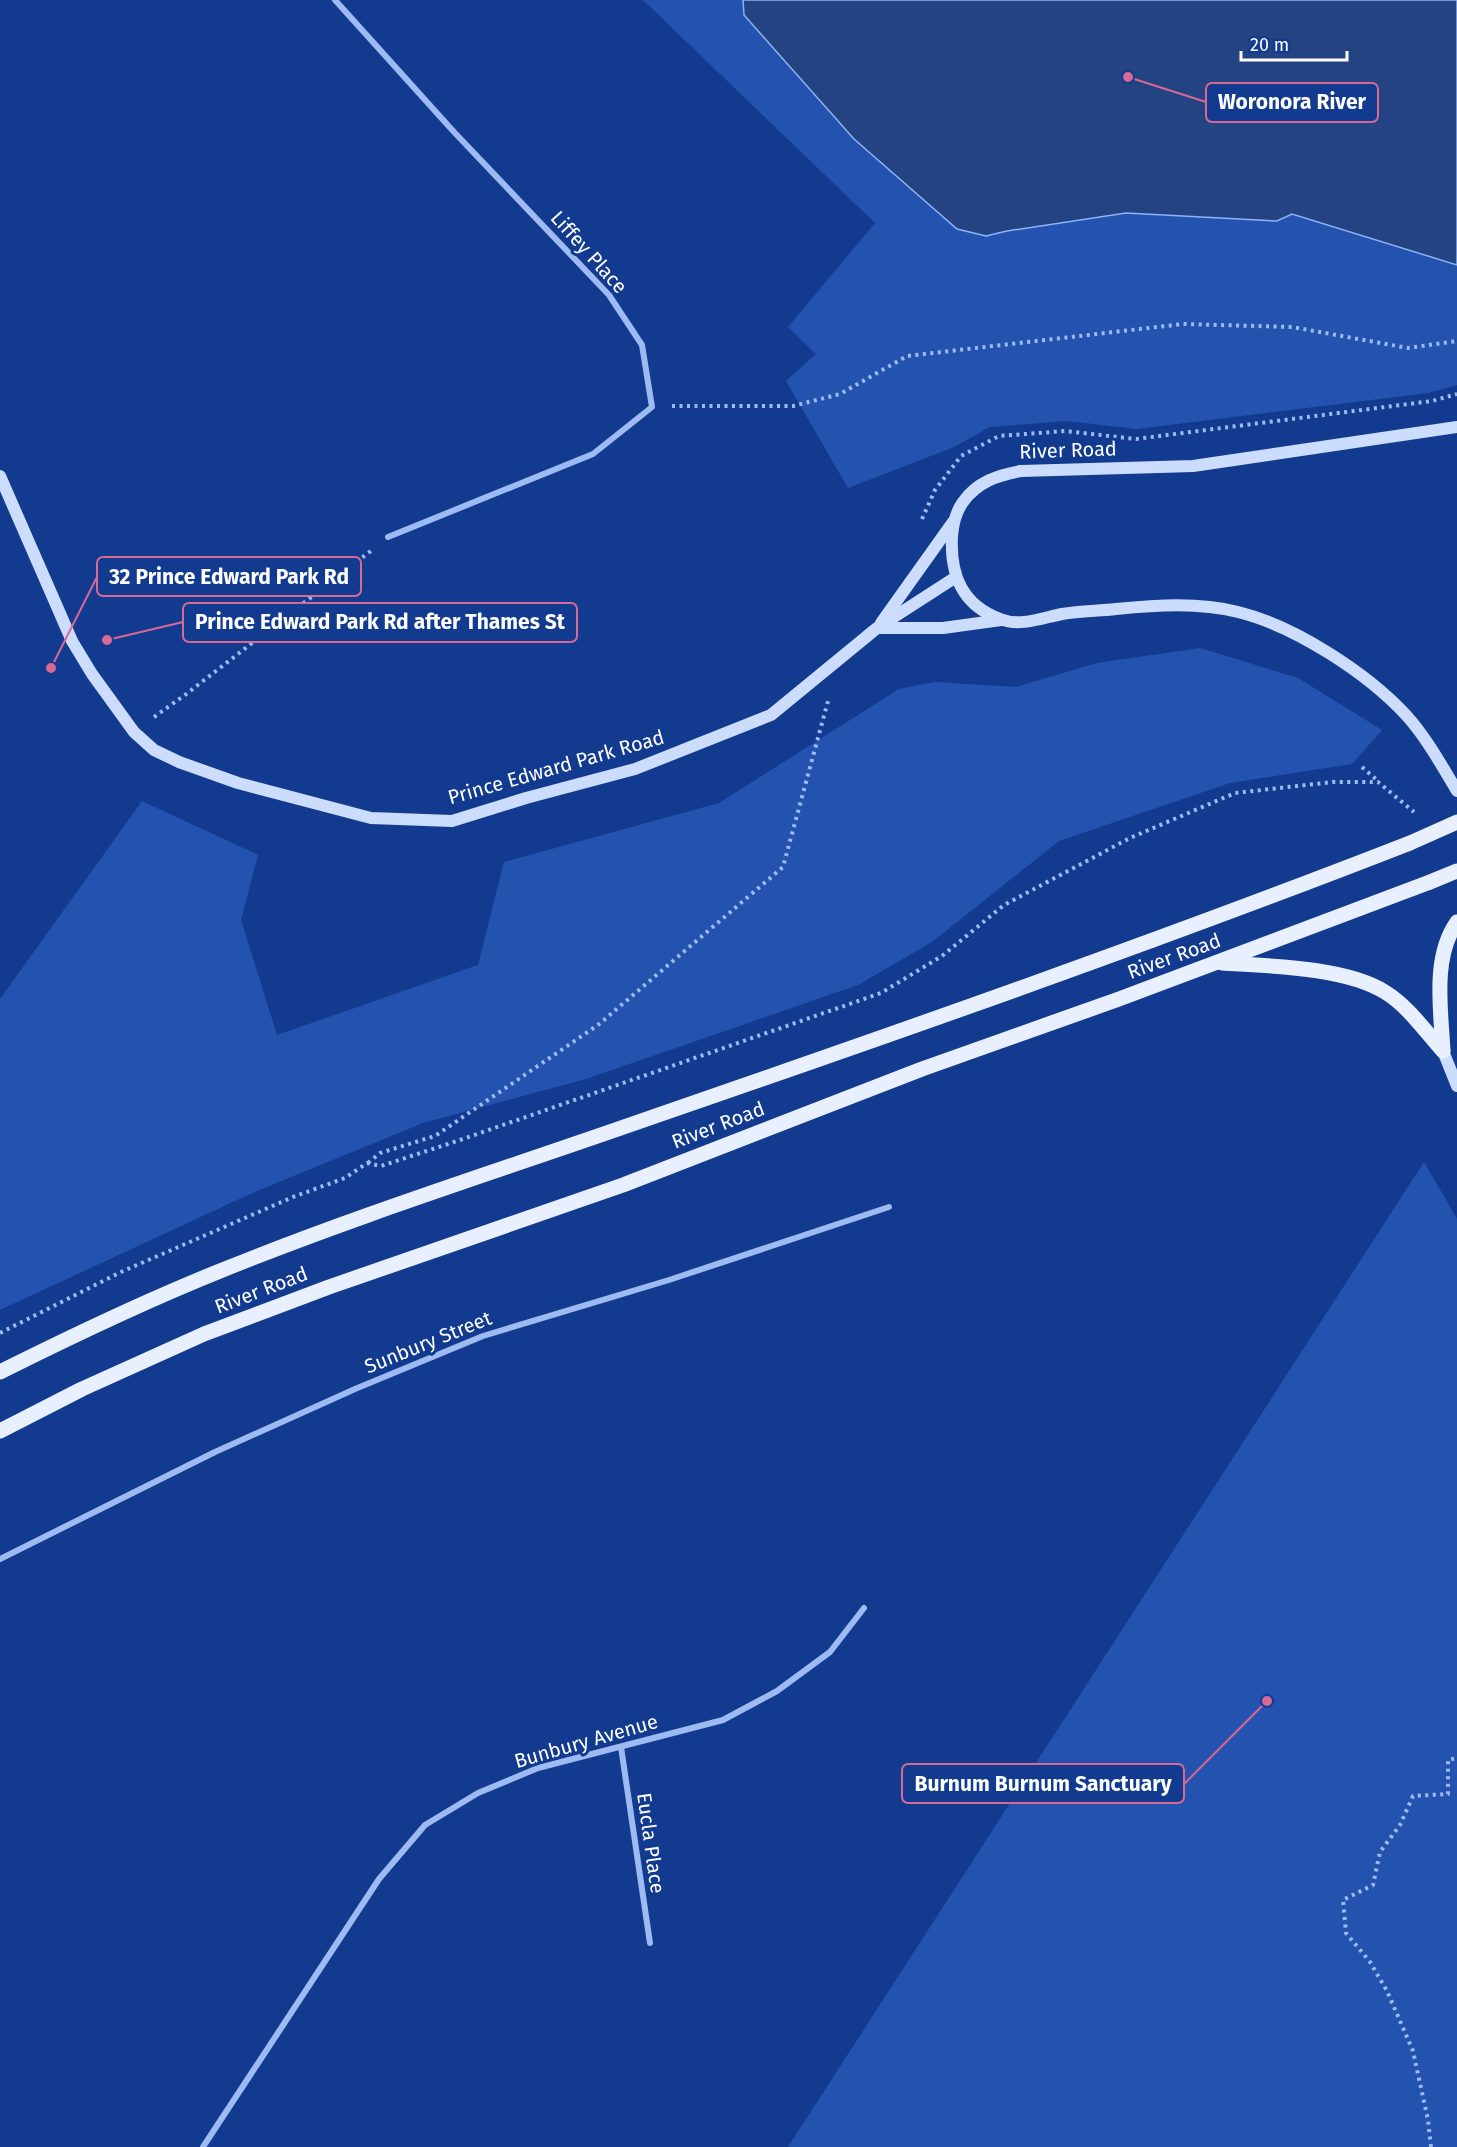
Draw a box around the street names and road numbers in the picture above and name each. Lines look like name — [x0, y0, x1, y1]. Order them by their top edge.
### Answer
street label: Liffey Place — [546, 206, 632, 298]
street label: River Road — [1019, 436, 1117, 464]
street label: Prince Edward Park Road — [445, 725, 667, 809]
street label: River Road — [1124, 928, 1224, 984]
street label: River Road — [668, 1096, 768, 1154]
street label: River Road — [211, 1261, 311, 1319]
street label: Sunbury Street — [361, 1305, 496, 1378]
street label: Bunbury Avenue — [511, 1709, 661, 1773]
street label: Eucla Place — [632, 1791, 670, 1895]

